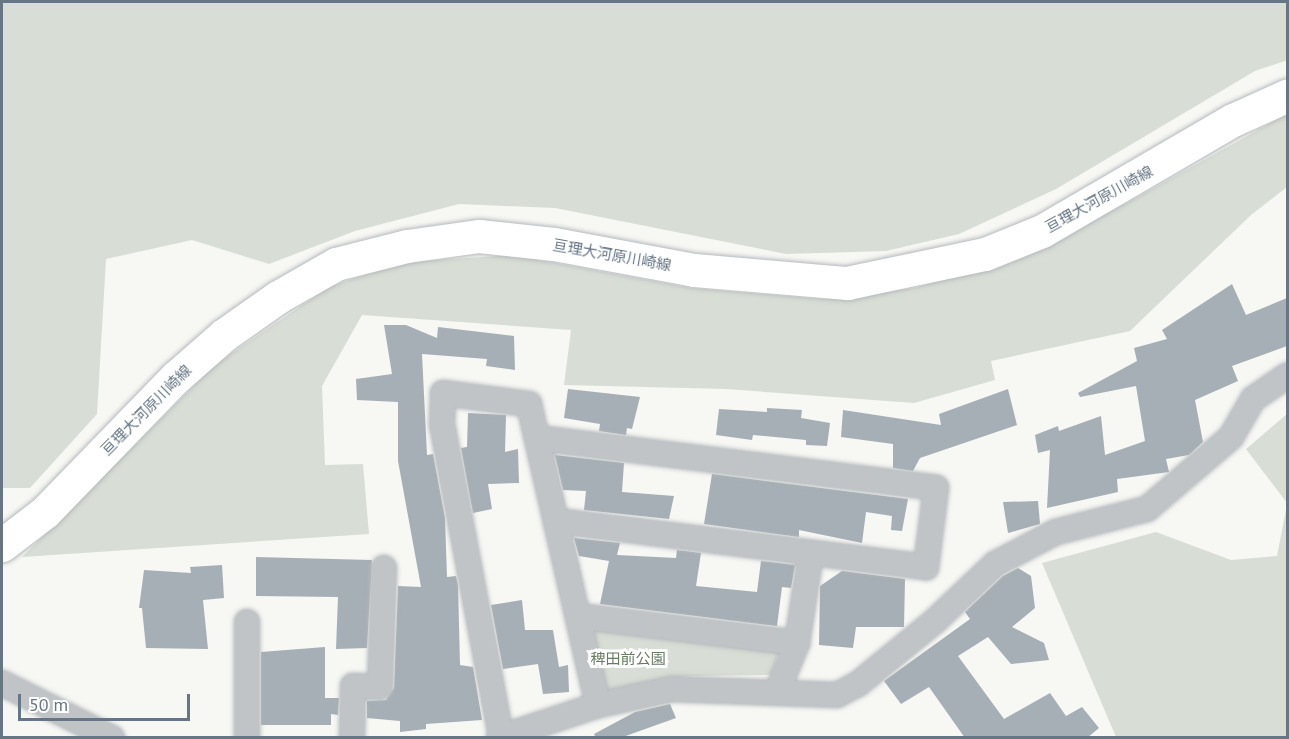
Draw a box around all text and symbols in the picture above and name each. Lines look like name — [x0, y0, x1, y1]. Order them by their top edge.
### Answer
street label: 亘理大河原川崎線 — [1042, 162, 1156, 236]
street label: 亘理大河原川崎線 — [551, 236, 673, 274]
street label: 亘理大河原川崎線 — [97, 361, 195, 459]
park label: 稗田前公園 — [591, 650, 665, 668]
scale bar — [21, 682, 194, 720]
text: 50 m — [29, 693, 68, 716]

